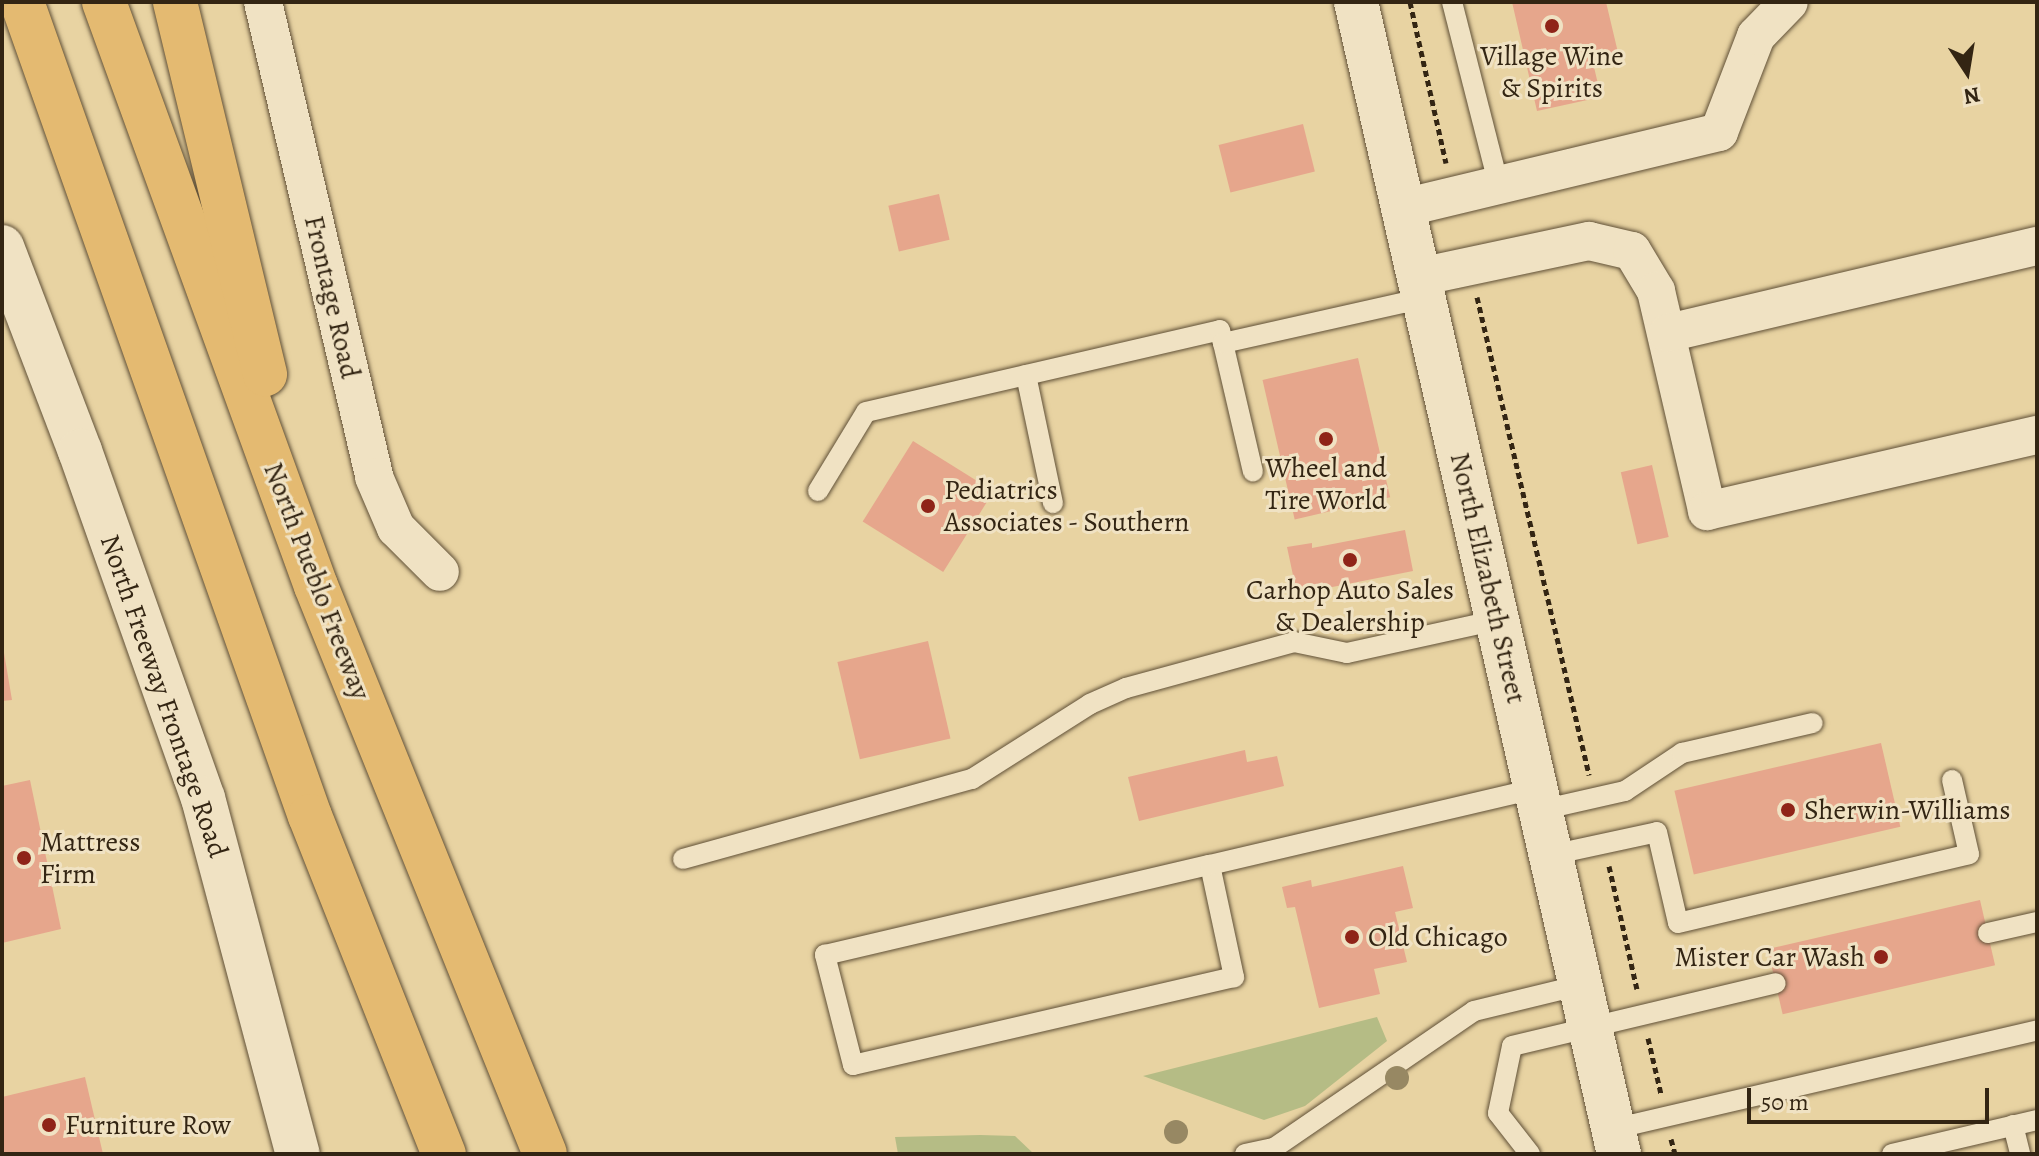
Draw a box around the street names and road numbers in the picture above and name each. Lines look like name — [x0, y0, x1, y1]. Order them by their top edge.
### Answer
street label: Frontage Road — [297, 212, 367, 382]
street label: North Elizabeth Street — [1443, 449, 1533, 707]
street label: North Pueblo Freeway — [256, 458, 378, 704]
street label: North Freeway Frontage Road — [93, 530, 235, 862]

